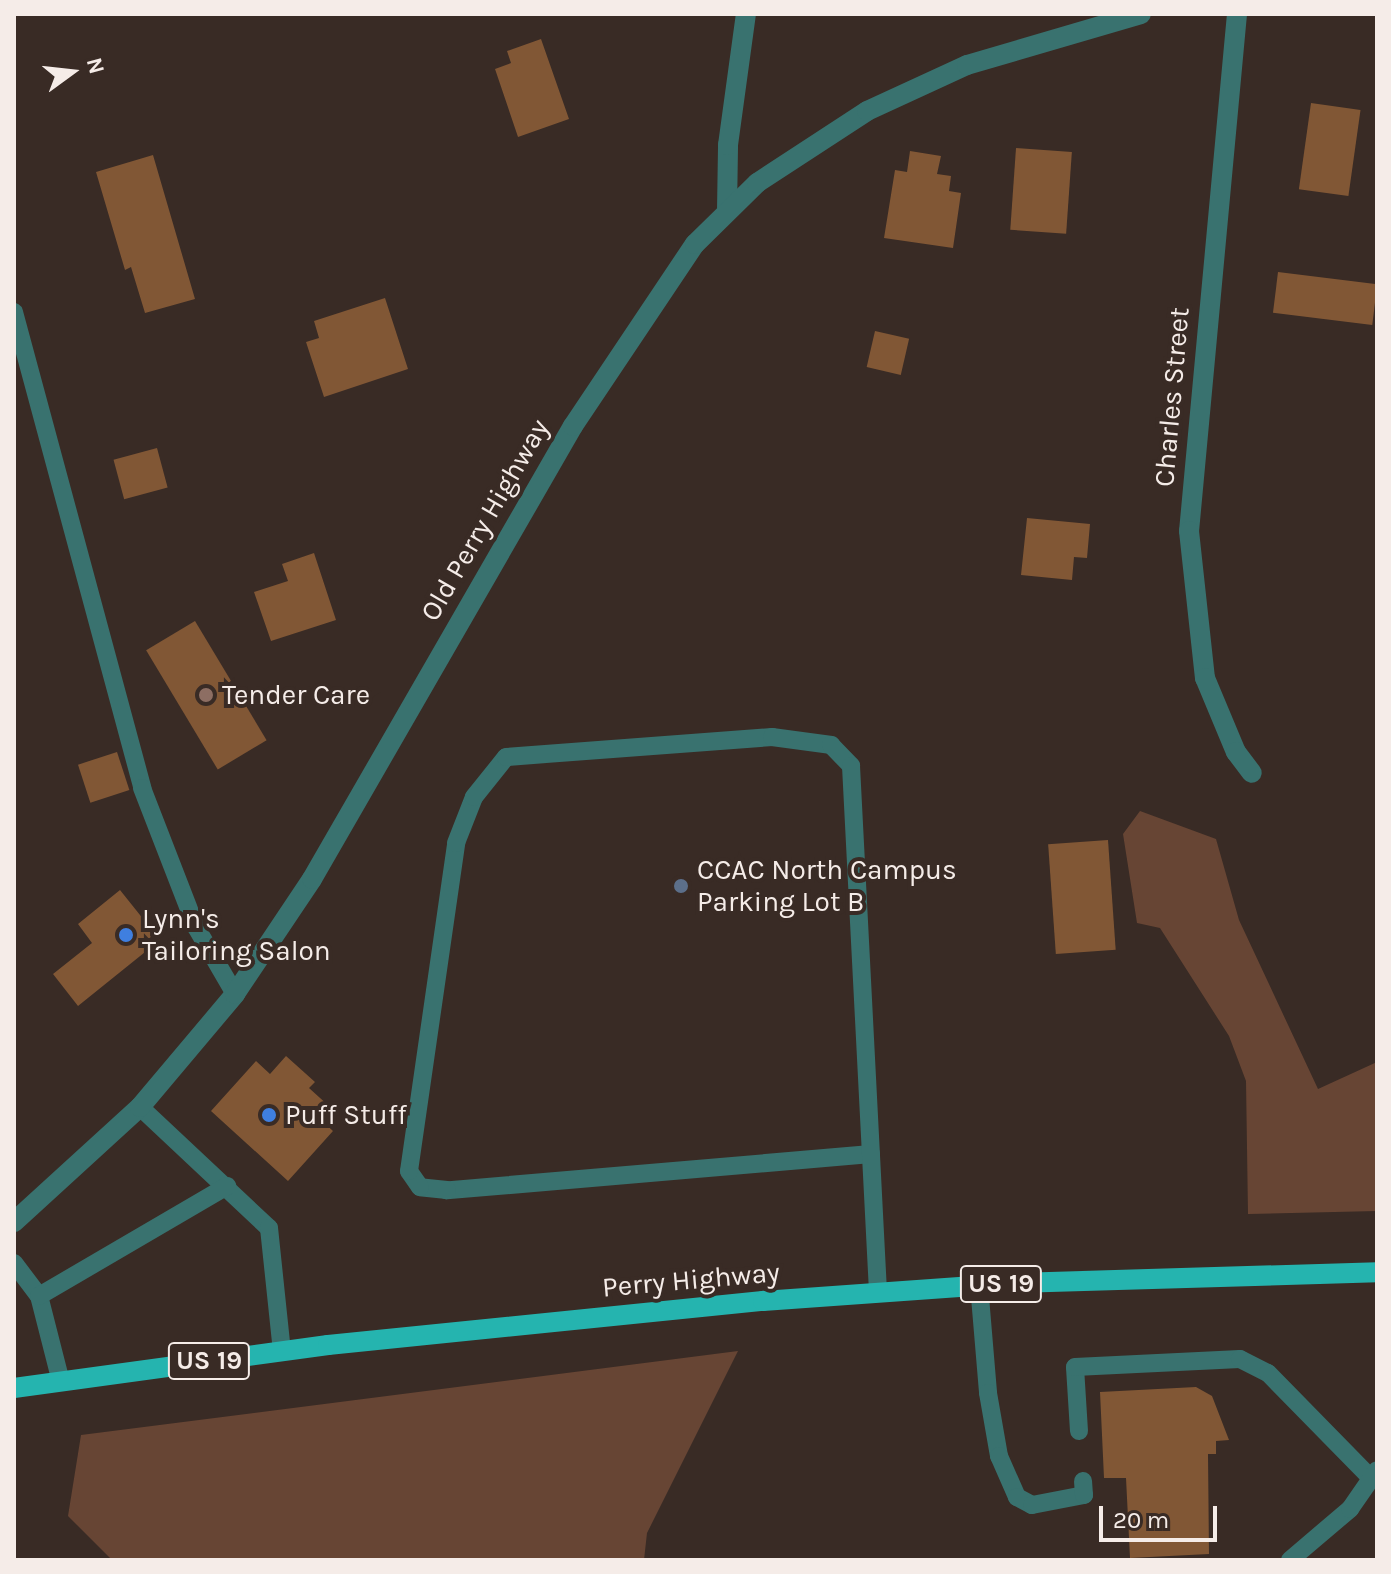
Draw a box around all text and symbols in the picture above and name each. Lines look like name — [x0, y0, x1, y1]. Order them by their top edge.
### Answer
north arrow — [32, 32, 112, 112]
text: N — [81, 55, 110, 77]
street label: Charles Street — [1147, 306, 1197, 488]
street label: Old Perry Highway — [414, 413, 556, 627]
place label: Tender Care — [222, 678, 370, 712]
marker: Tender Care — [197, 686, 215, 704]
place label: CCAC North Campus Parking Lot B — [697, 853, 957, 919]
marker: CCAC North Campus Parking Lot B — [672, 877, 690, 895]
place label: Lynn's Tailoring Salon — [142, 902, 331, 968]
marker: Lynn's Tailoring Salon — [117, 926, 135, 944]
place label: Puff Stuff — [285, 1098, 407, 1132]
marker: Puff Stuff — [260, 1106, 278, 1124]
street label: Perry Highway — [601, 1255, 781, 1305]
road number: US 19 — [959, 1262, 1043, 1306]
road number: US 19 — [167, 1339, 251, 1383]
scale bar — [1103, 1490, 1221, 1540]
text: 20 m — [1113, 1506, 1169, 1534]

